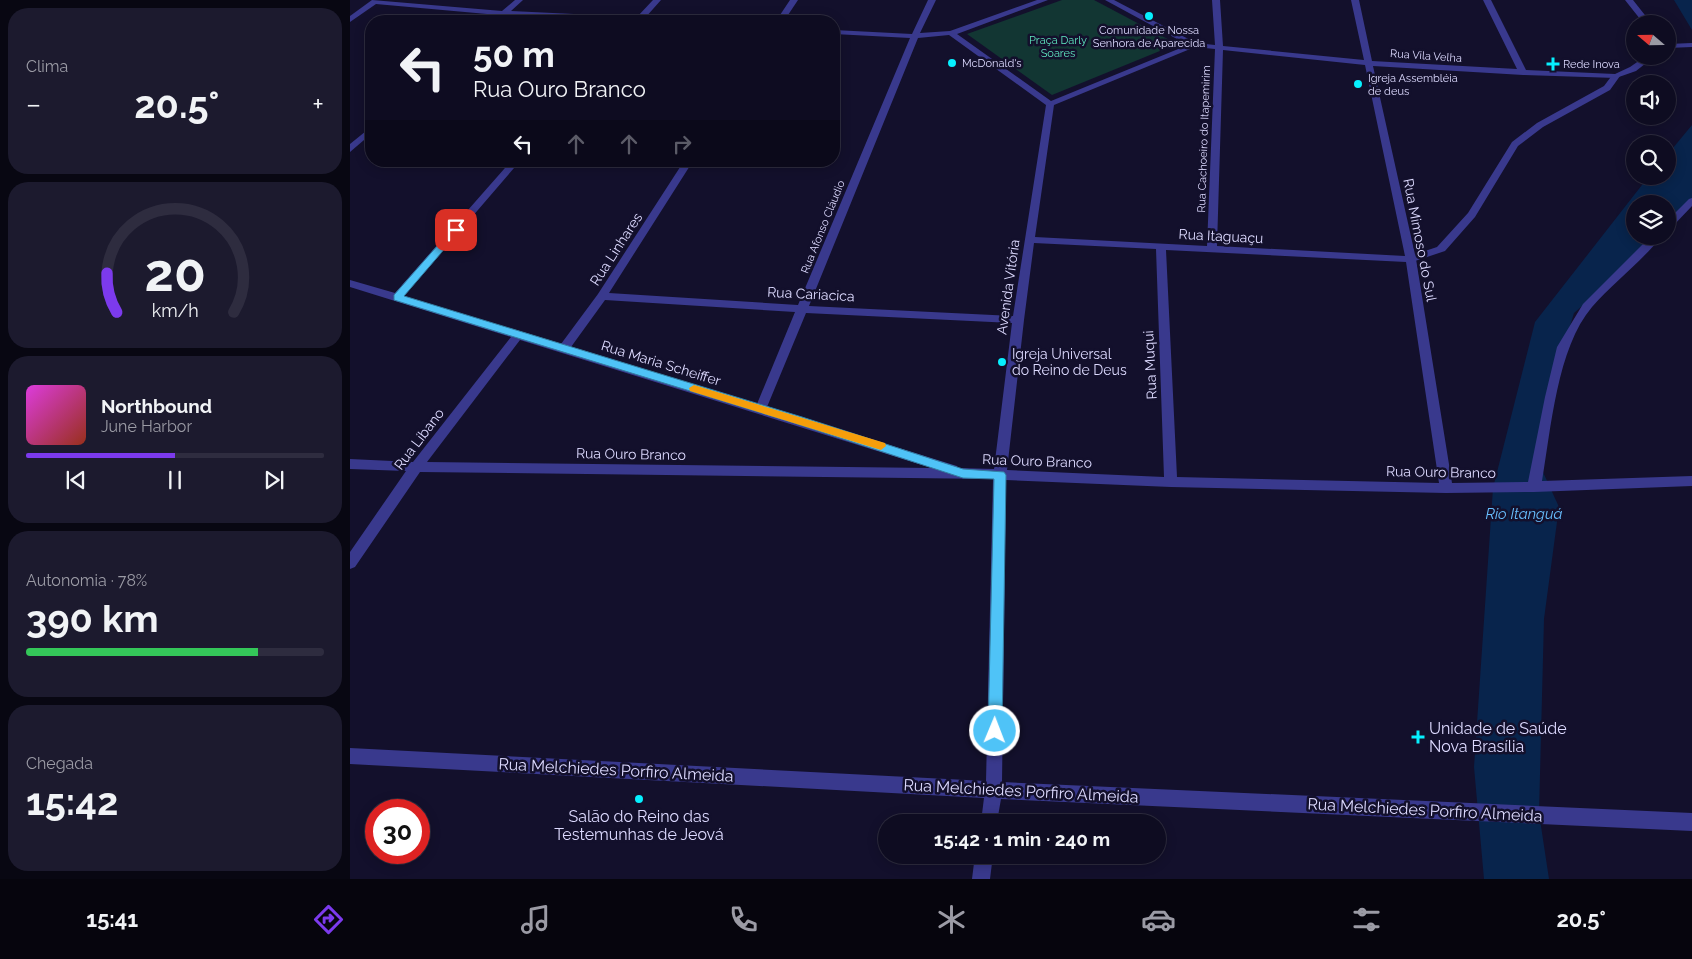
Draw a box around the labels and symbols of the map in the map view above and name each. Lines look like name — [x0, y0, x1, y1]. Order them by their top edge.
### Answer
marker: Comunidade Nossa Senhora de Aparecida — [1143, 10, 1155, 22]
north arrow — [1626, 15, 1676, 65]
place label: Comunidade Nossa Senhora de Aparecida — [1093, 24, 1205, 50]
park label: Praça Darly Soares — [1029, 34, 1087, 60]
street label: Rua Vila Velha — [1390, 47, 1462, 65]
marker: McDonald's — [946, 57, 958, 69]
place label: McDonald's — [962, 57, 1022, 70]
marker: Rede Inova — [1547, 58, 1559, 70]
place label: Rede Inova — [1563, 58, 1620, 71]
street label: Rua Cachoeiro do Itapemirim — [1195, 65, 1213, 213]
place label: Igreja Assembléia de deus — [1368, 72, 1458, 98]
marker: Igreja Assembléia de deus — [1352, 78, 1364, 90]
street label: Rua Mimoso do Sul — [1400, 177, 1440, 303]
street label: Rua Afonso Cláudio — [798, 178, 848, 275]
pin — [435, 209, 477, 251]
street label: Rua Linhares — [587, 209, 646, 288]
street label: Rua Itaguaçu — [1178, 226, 1264, 246]
street label: Avenida Vitória — [993, 238, 1023, 336]
street label: Rua Cariacica — [767, 284, 855, 304]
street label: Rua Muqui — [1140, 330, 1160, 400]
street label: Rua Maria Scheiffer — [599, 337, 723, 389]
place label: Igreja Universal do Reino de Deus — [1012, 346, 1127, 378]
marker: Igreja Universal do Reino de Deus — [996, 356, 1008, 368]
street label: Rua Líbano — [391, 405, 447, 473]
street label: Rua Ouro Branco — [576, 445, 686, 463]
street label: Rua Ouro Branco — [982, 451, 1092, 471]
street label: Rua Ouro Branco — [1386, 463, 1496, 481]
water label: Rio Itanguá — [1486, 505, 1562, 523]
position arrow — [968, 704, 1020, 756]
place label: Unidade de Saúde Nova Brasília — [1429, 719, 1567, 756]
marker: Unidade de Saúde Nova Brasília — [1411, 730, 1425, 744]
street label: Rua Melchiedes Porfiro Almeida — [498, 754, 734, 786]
street label: Rua Melchiedes Porfiro Almeida — [903, 775, 1139, 807]
marker: Salão do Reino das Testemunhas de Jeová — [633, 793, 645, 805]
street label: Rua Melchiedes Porfiro Almeida — [1307, 794, 1543, 826]
speed limit sign: 30 — [365, 799, 430, 864]
place label: Salão do Reino das Testemunhas de Jeová — [554, 807, 724, 844]

